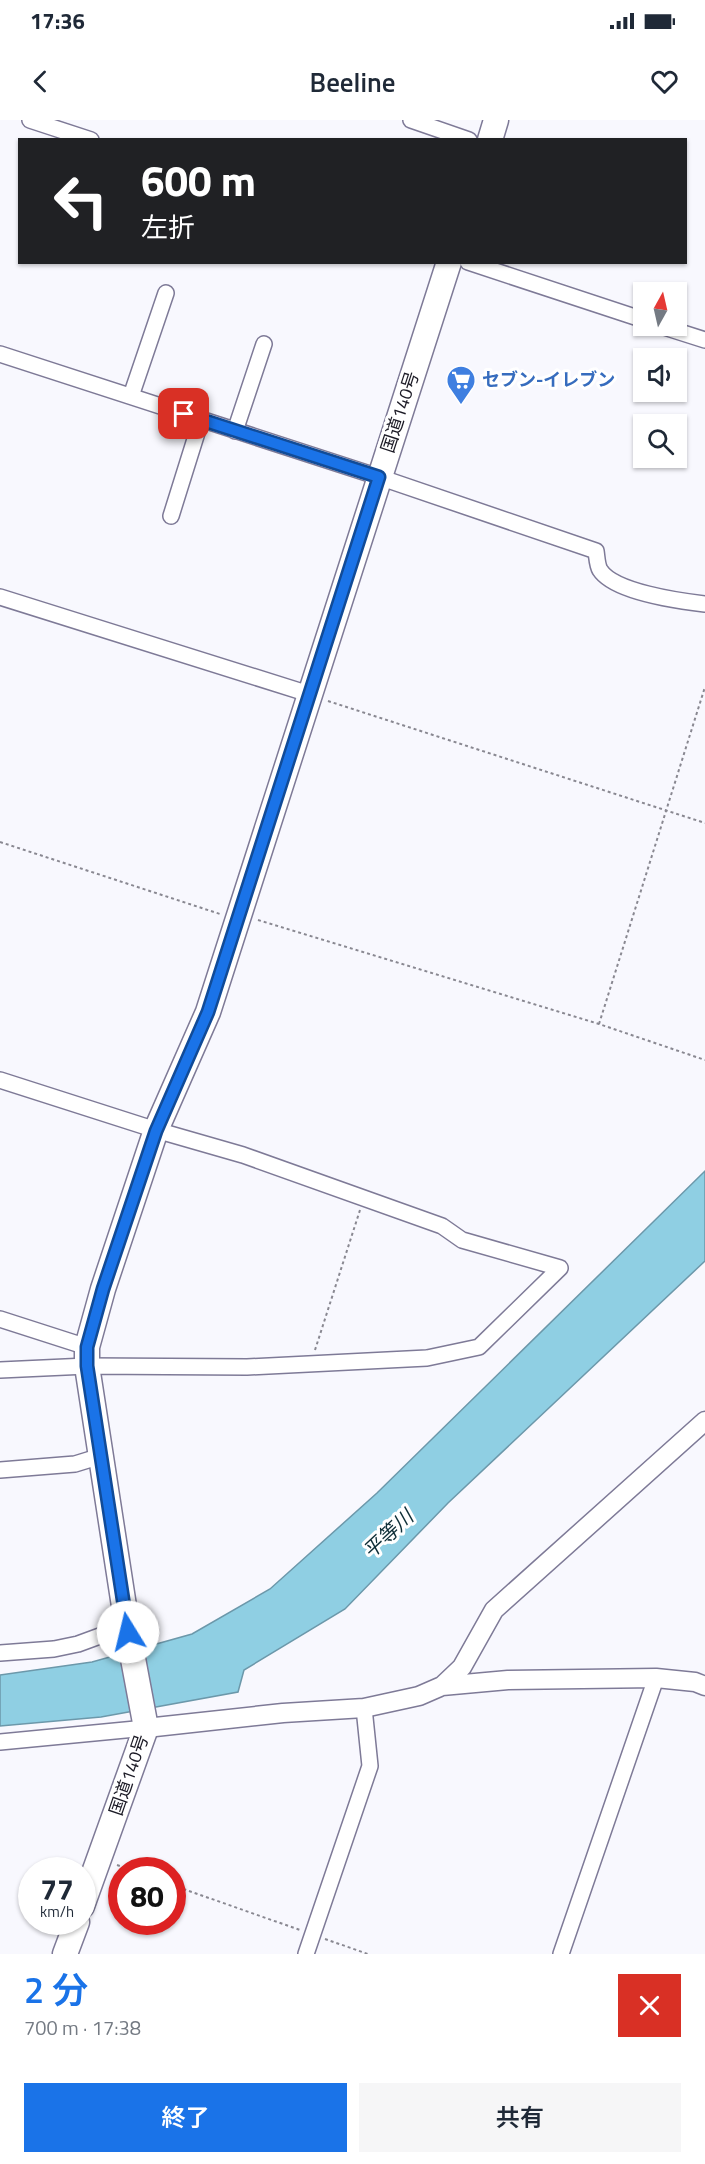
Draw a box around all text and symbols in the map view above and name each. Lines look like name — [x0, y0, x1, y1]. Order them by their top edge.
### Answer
text: 17:36 — [30, 4, 85, 38]
text: Beeline — [310, 61, 395, 102]
icon: back — [24, 65, 57, 98]
icon: heart — [648, 65, 681, 98]
text: 600 m — [141, 148, 256, 212]
icon: left — [42, 162, 120, 240]
text: 左折 — [141, 206, 195, 247]
north arrow — [633, 282, 687, 336]
map controls — [633, 282, 687, 468]
button: sound — [633, 348, 687, 402]
supermarket icon: セブン-イレブン — [445, 364, 477, 406]
place label: セブン-イレブン — [482, 366, 615, 393]
street label: 国道140号 — [374, 368, 425, 456]
pin — [158, 388, 209, 439]
icon: arrive — [167, 397, 200, 430]
button: search — [633, 414, 687, 468]
water label: 平等川 — [355, 1500, 422, 1565]
position arrow — [96, 1600, 160, 1664]
street label: 国道140号 — [102, 1731, 155, 1819]
speed limit sign: 80 — [108, 1857, 186, 1935]
text: 77 — [40, 1866, 74, 1912]
text: km/h — [40, 1900, 74, 1923]
text: 2 分 — [24, 1962, 88, 2017]
button: close — [618, 1974, 681, 2037]
text: 700 m · 17:38 — [24, 2012, 141, 2043]
button: 終了 — [24, 2083, 347, 2152]
button: 共有 — [359, 2083, 681, 2152]

